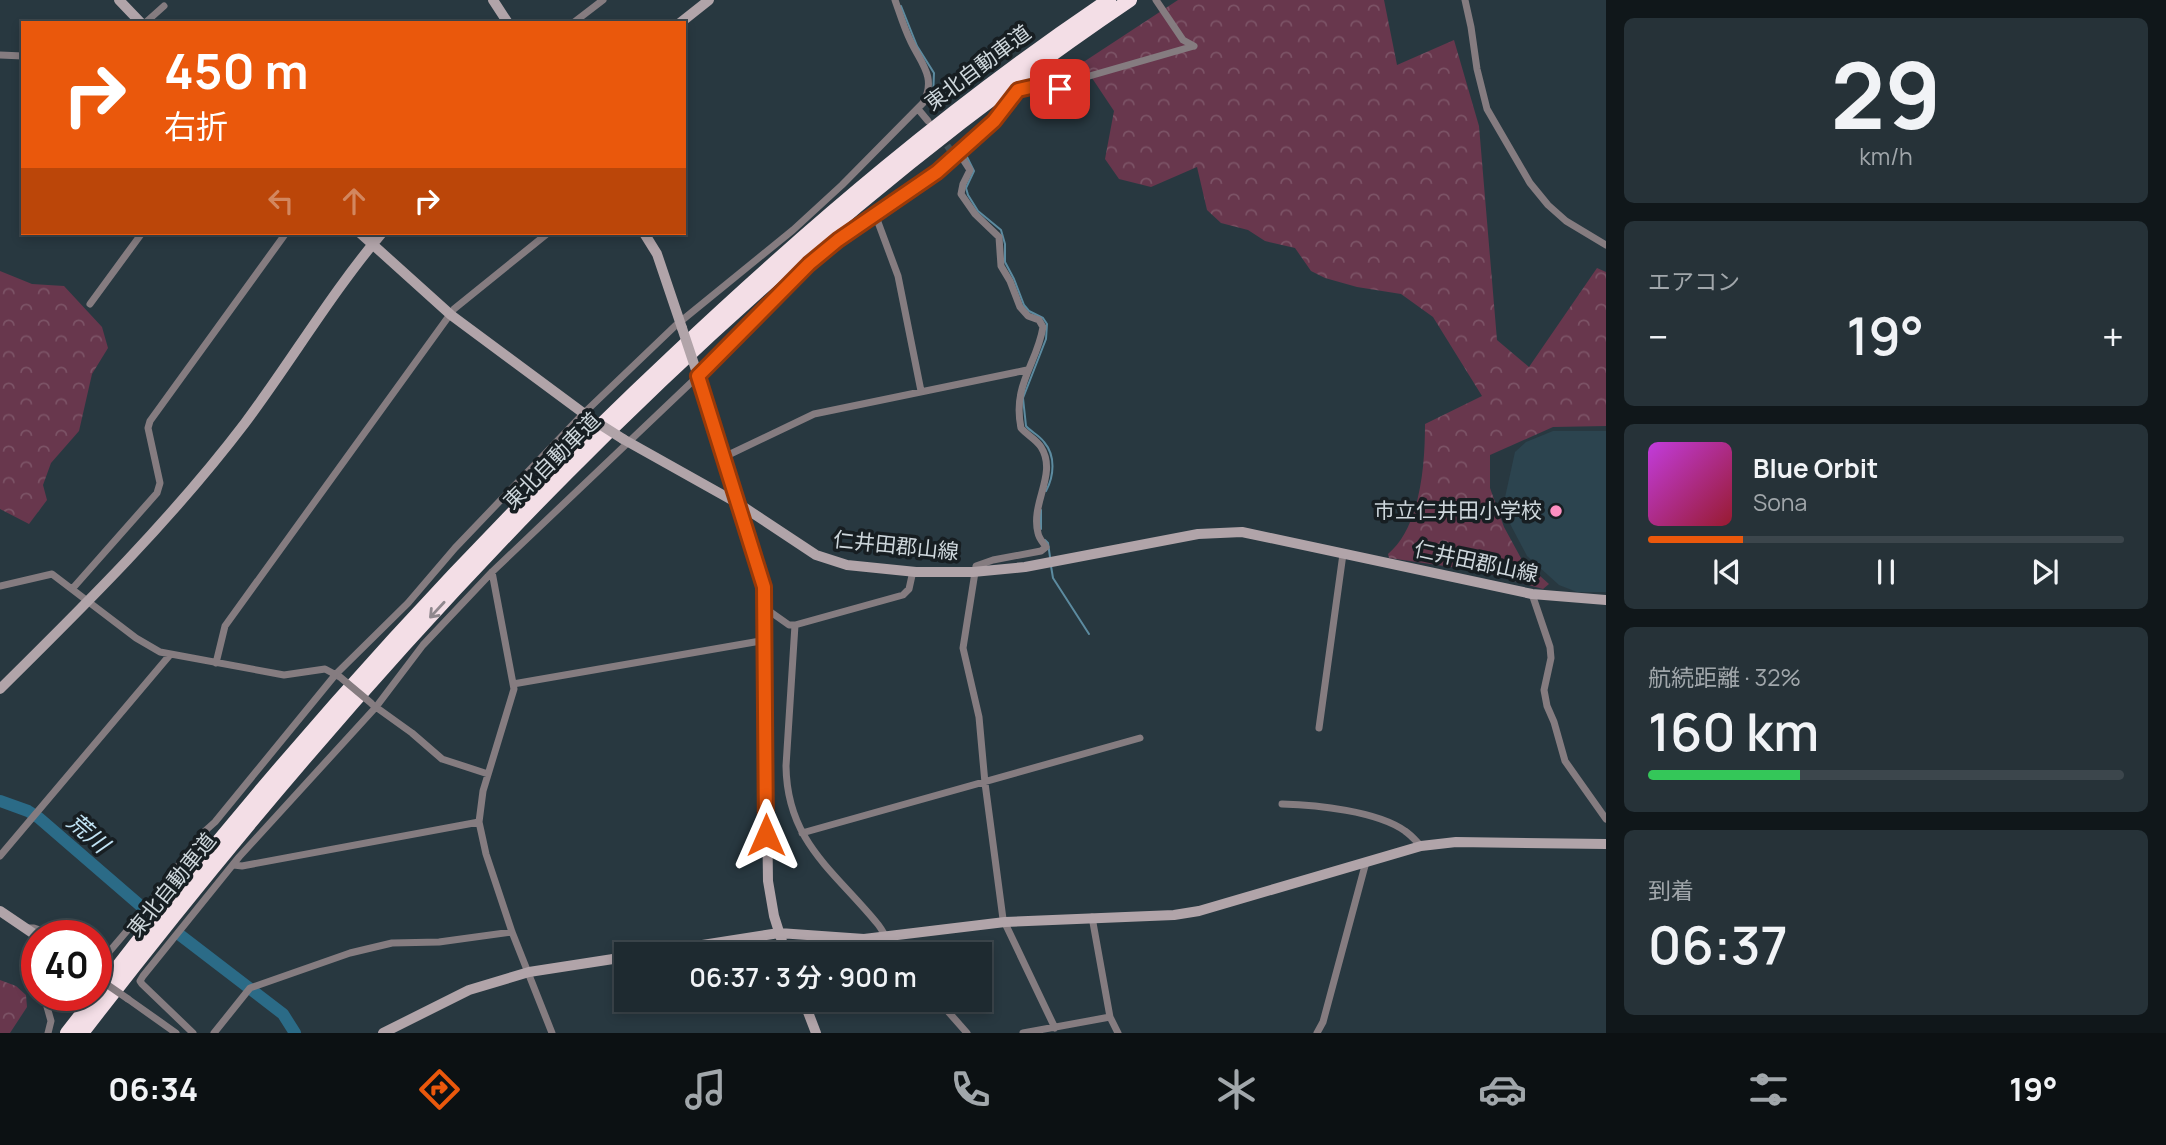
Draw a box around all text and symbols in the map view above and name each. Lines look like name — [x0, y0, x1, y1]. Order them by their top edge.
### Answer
street label: 東北自動車道 — [919, 18, 1036, 116]
text: 29 — [1831, 32, 1941, 156]
text: 450 m — [164, 37, 309, 104]
icon: right — [49, 49, 140, 140]
pin — [1030, 59, 1090, 119]
icon: arrive — [1041, 70, 1079, 108]
text: 右折 — [164, 104, 228, 148]
text: km/h — [1859, 140, 1913, 172]
icon: left — [262, 182, 300, 220]
icon: ahead — [335, 182, 373, 220]
icon: right — [408, 182, 446, 220]
text: エアコン — [1648, 265, 1740, 297]
text: 19° — [1846, 300, 1924, 371]
text: − — [1648, 310, 1669, 362]
text: + — [2102, 310, 2124, 362]
street label: 東北自動車道 — [497, 406, 606, 515]
text: Blue Orbit — [1753, 450, 1878, 486]
text: Sona — [1753, 486, 1807, 518]
place label: 市立仁井田小学校 — [1374, 496, 1542, 524]
marker: 市立仁井田小学校 — [1548, 503, 1564, 519]
street label: 仁井田郡山線 — [832, 524, 960, 566]
street label: 仁井田郡山線 — [1412, 534, 1541, 588]
icon: previous — [1708, 553, 1746, 591]
icon: pause — [1867, 553, 1905, 591]
icon: next — [2026, 553, 2064, 591]
one-way arrow — [429, 601, 445, 619]
text: 航続距離 · 32% — [1648, 661, 1801, 693]
text: 160 km — [1648, 696, 1819, 767]
position arrow — [729, 798, 803, 872]
water label: 荒川 — [61, 805, 119, 861]
street label: 東北自動車道 — [121, 827, 222, 942]
text: 到着 — [1648, 874, 1694, 906]
text: 06:37 — [1648, 909, 1788, 980]
speed limit sign: 40 — [21, 920, 112, 1011]
text: 06:37 · 3 分 · 900 m — [689, 959, 917, 995]
icon: directions — [415, 1065, 464, 1114]
icon: music — [681, 1065, 730, 1114]
icon: phone — [946, 1065, 995, 1114]
icon: climate — [1212, 1065, 1261, 1114]
icon: car — [1478, 1065, 1527, 1114]
icon: filters — [1744, 1065, 1793, 1114]
text: 06:34 — [108, 1067, 198, 1111]
text: 19° — [2009, 1067, 2058, 1111]

